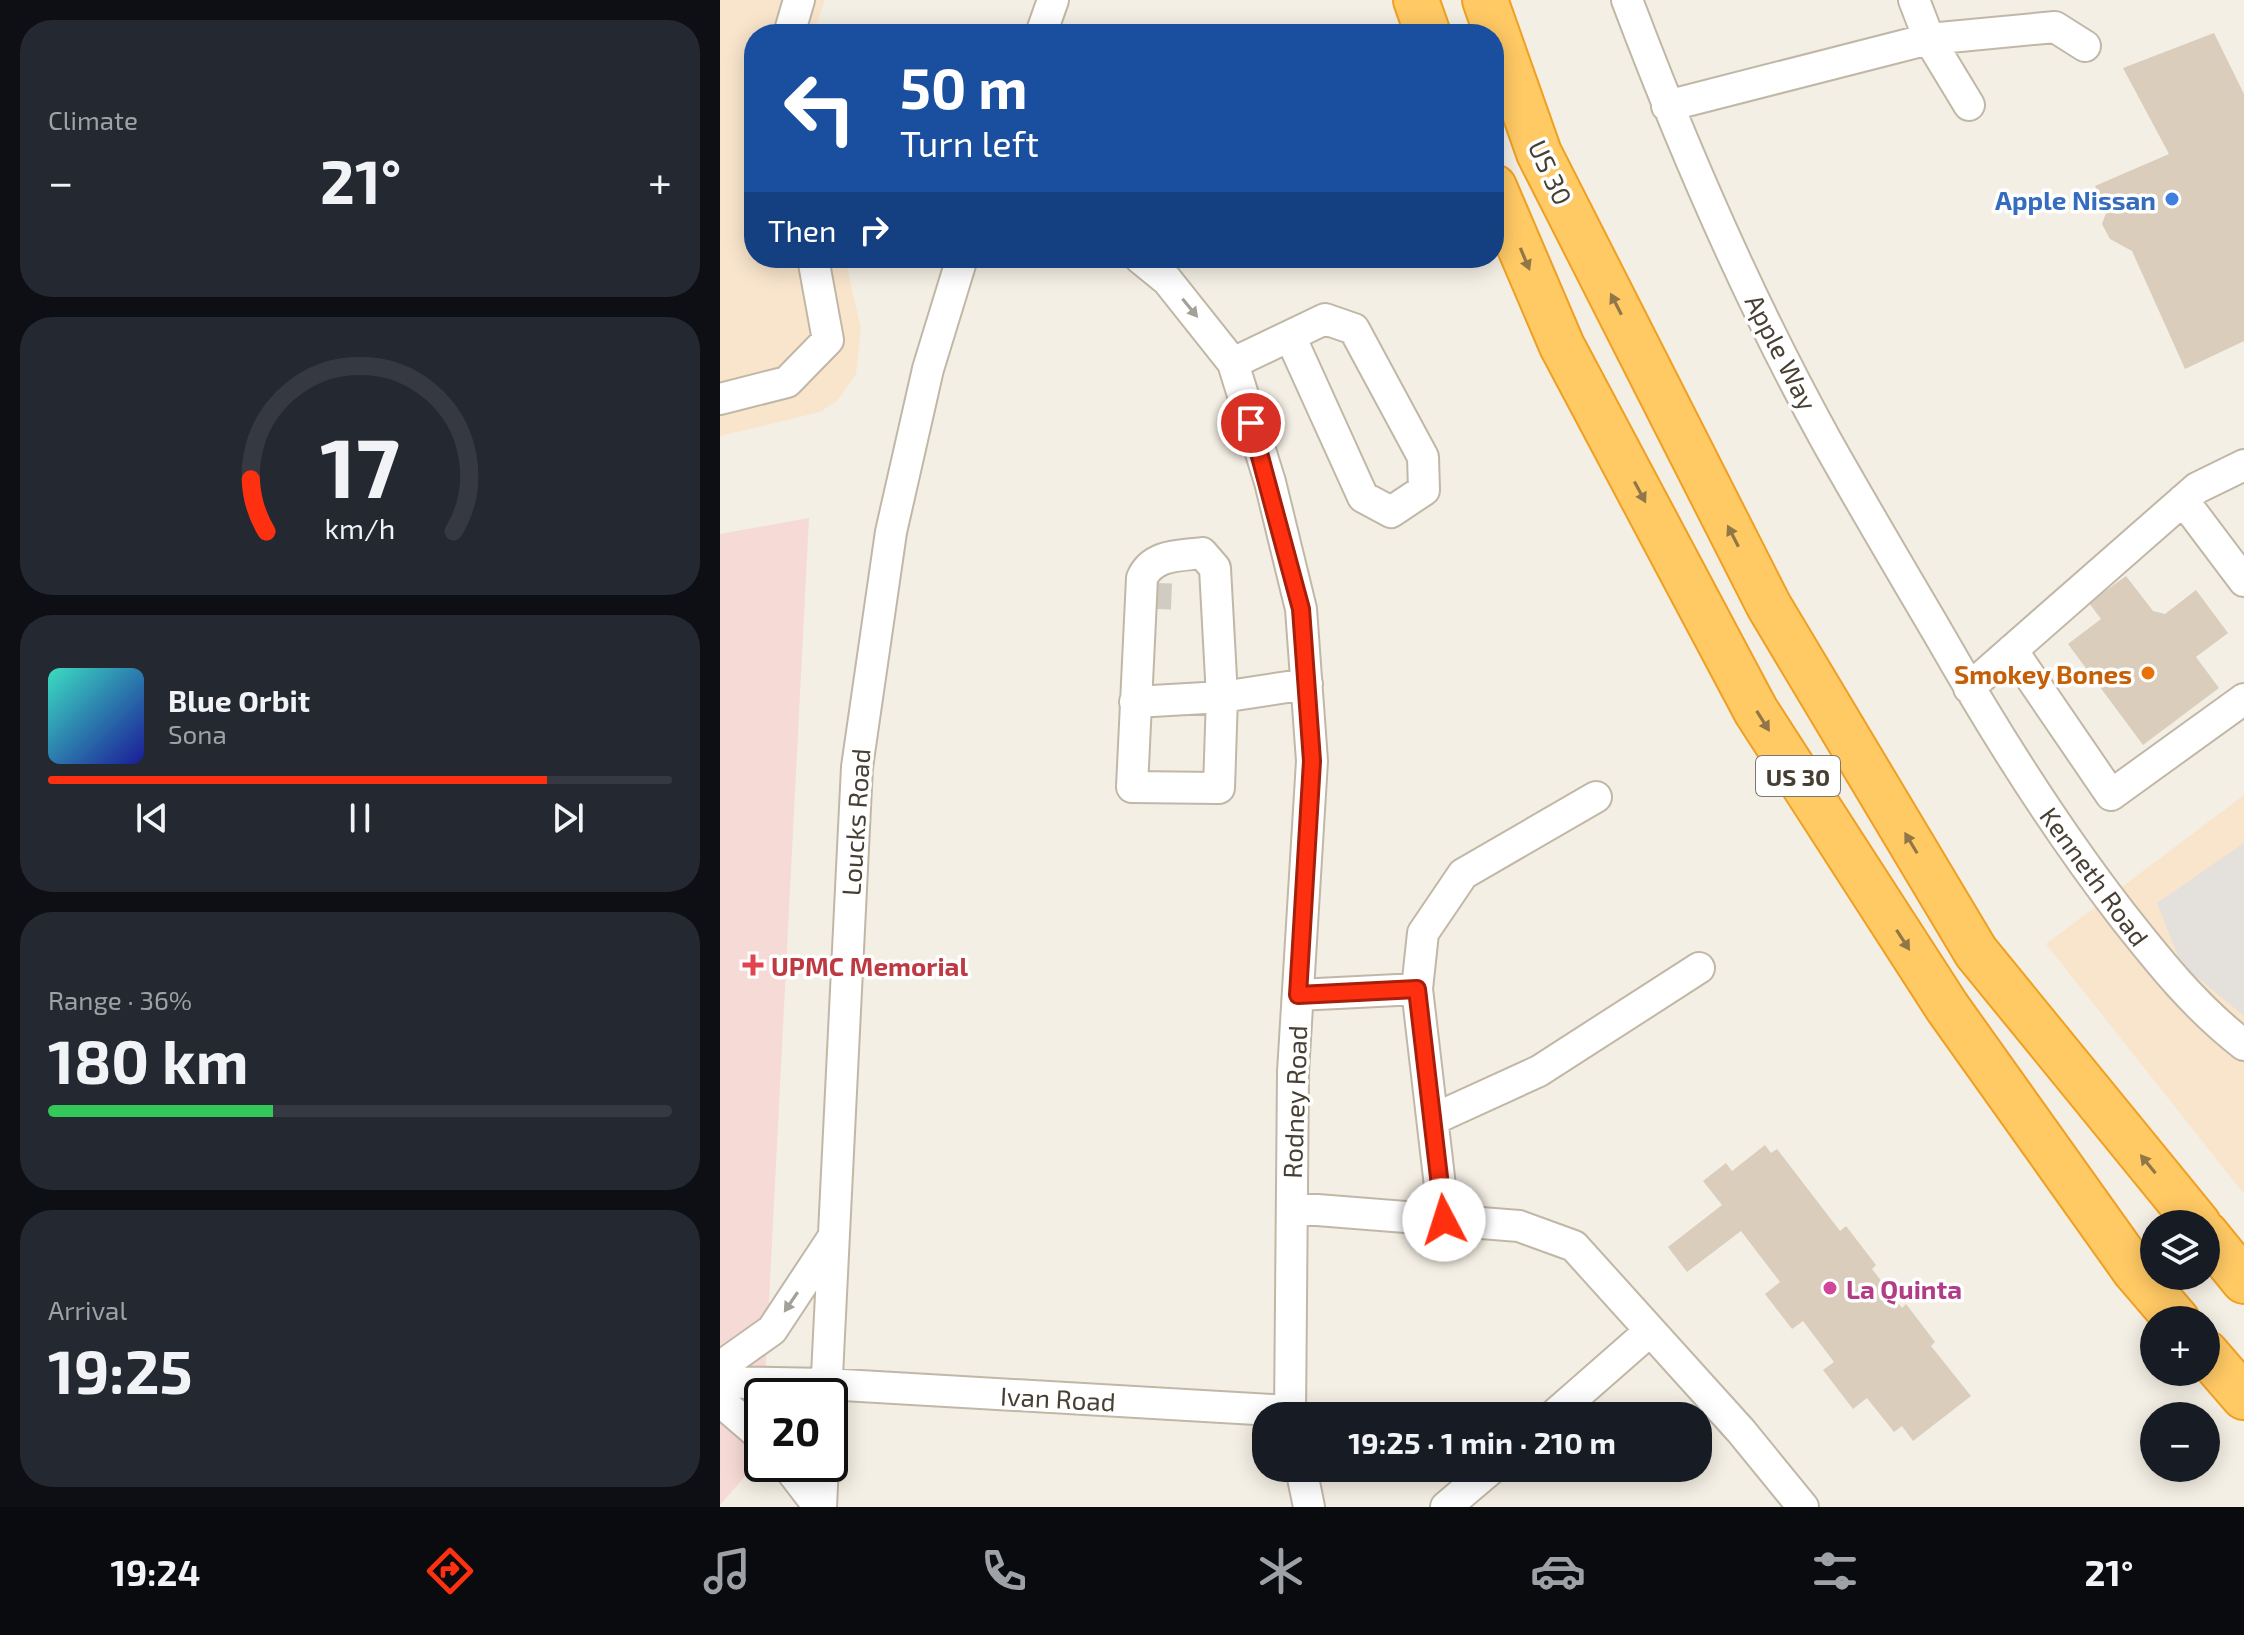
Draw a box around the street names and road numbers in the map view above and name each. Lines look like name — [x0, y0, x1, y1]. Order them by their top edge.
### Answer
street label: US 30 — [1523, 135, 1579, 209]
street label: Apple Way — [1740, 289, 1824, 415]
street label: Loucks Road — [834, 747, 876, 897]
road number: US 30 — [1756, 756, 1840, 796]
street label: Kenneth Road — [2034, 801, 2156, 951]
street label: Rodney Road — [1276, 1025, 1312, 1179]
street label: Ivan Road — [1000, 1379, 1116, 1417]

